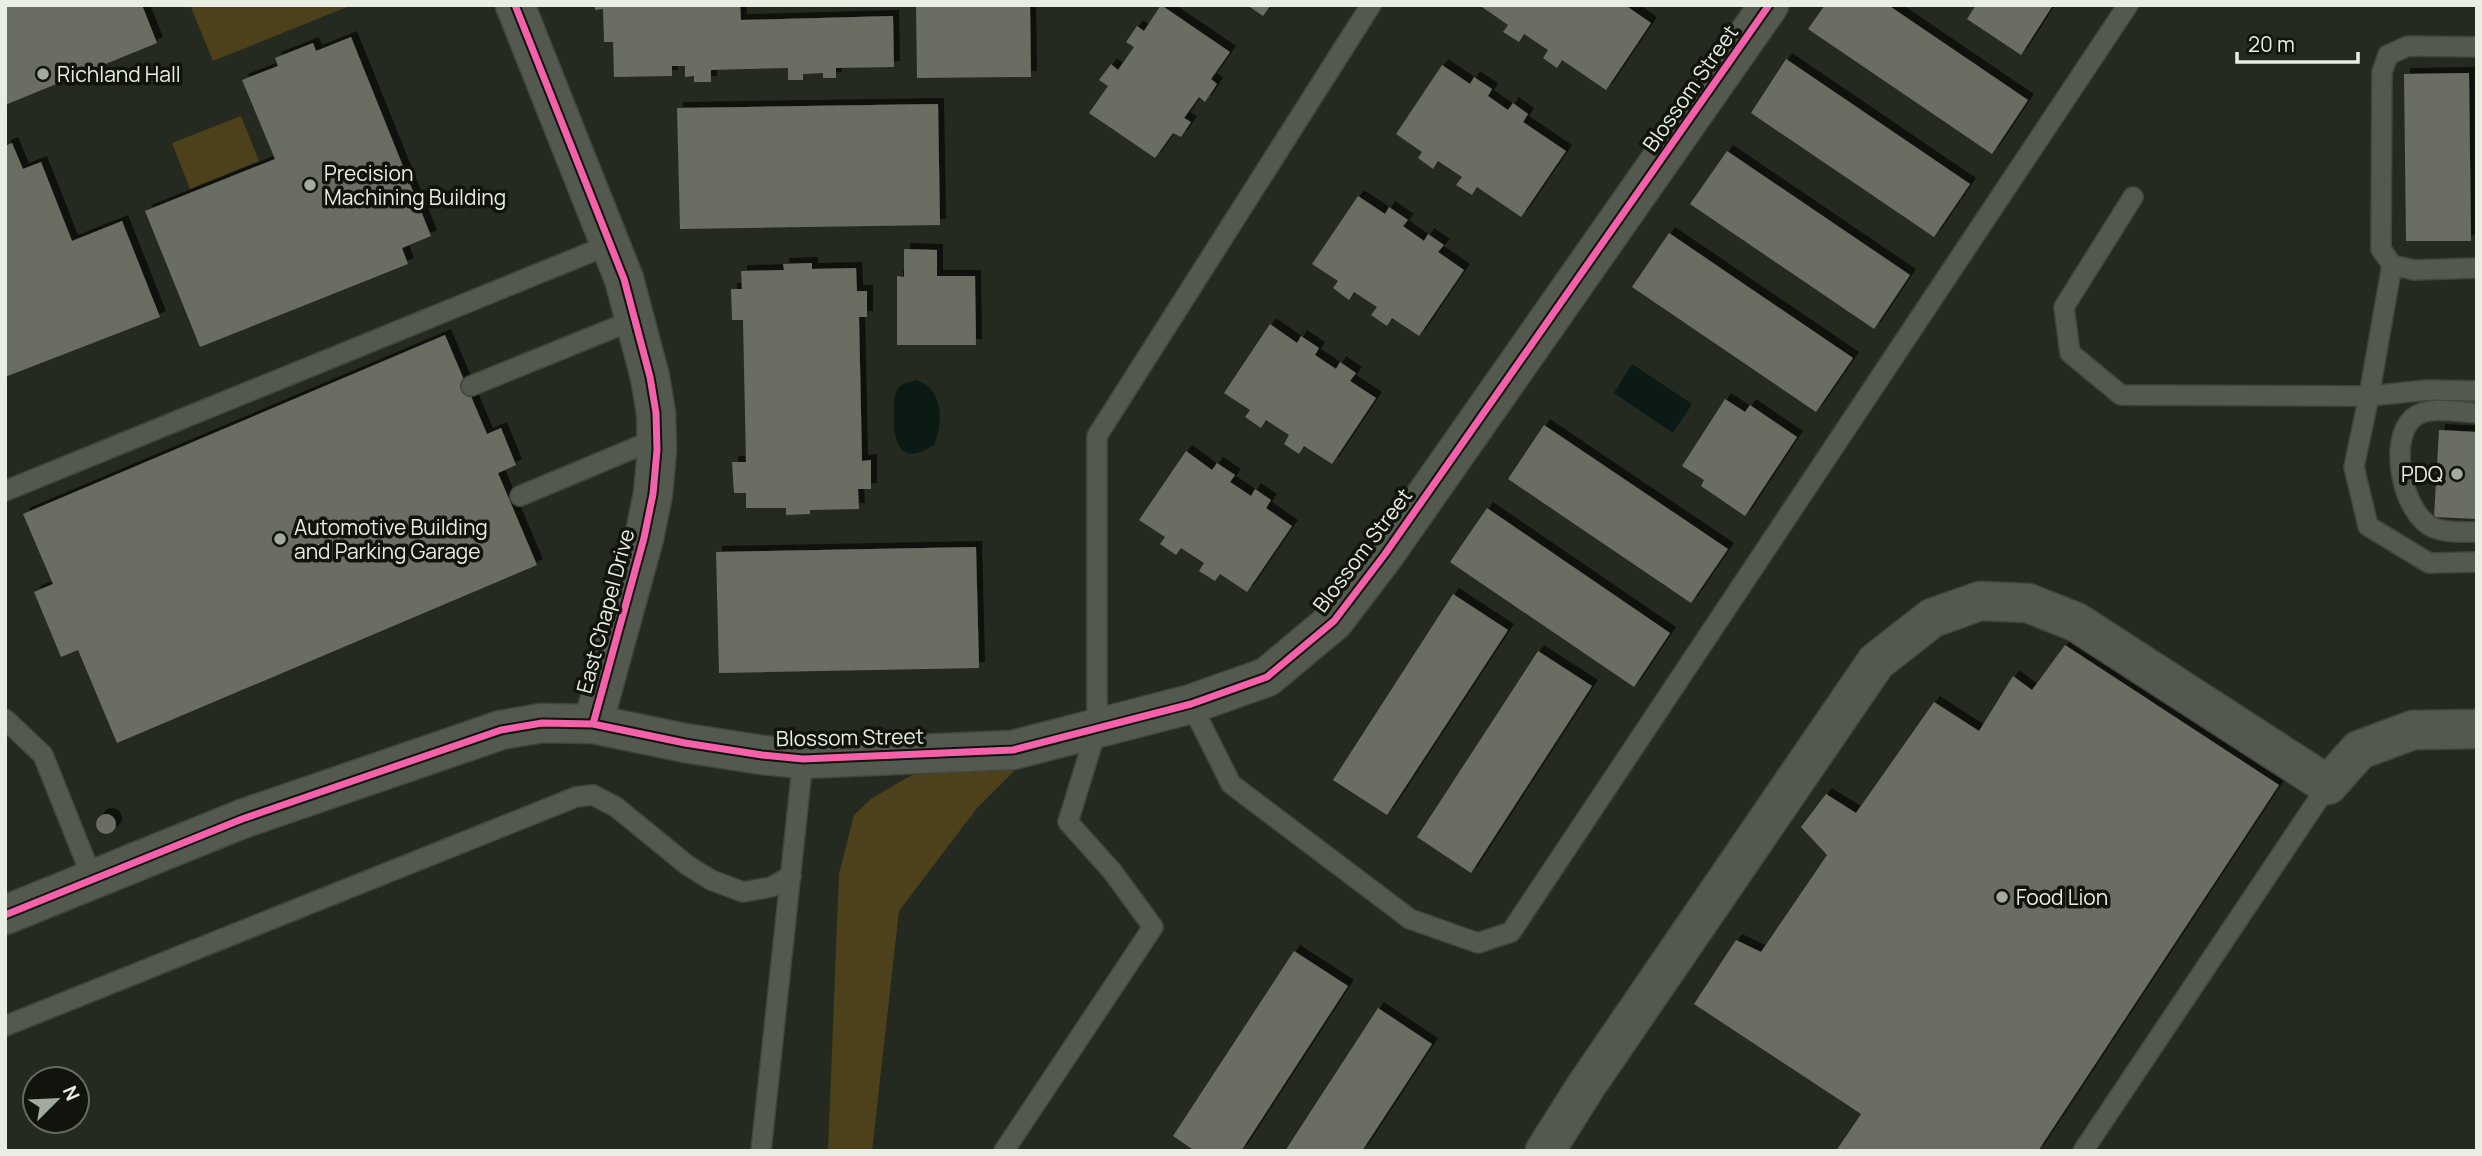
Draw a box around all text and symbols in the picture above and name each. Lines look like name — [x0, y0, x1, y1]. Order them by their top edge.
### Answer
street label: Blossom Street — [1636, 19, 1744, 157]
scale bar — [2237, 21, 2358, 65]
text: 20 m — [2248, 30, 2295, 58]
place label: Richland Hall — [57, 60, 181, 88]
marker: Richland Hall — [35, 66, 51, 82]
place label: Precision Machining Building — [324, 159, 506, 211]
marker: Precision Machining Building — [302, 177, 318, 193]
place label: PDQ — [2401, 460, 2443, 488]
marker: PDQ — [2449, 466, 2465, 482]
street label: Blossom Street — [1306, 482, 1418, 618]
place label: Automotive Building and Parking Garage — [294, 513, 488, 565]
street label: East Chapel Drive — [570, 526, 640, 696]
marker: Automotive Building and Parking Garage — [272, 531, 288, 547]
street label: Blossom Street — [776, 722, 924, 752]
place label: Food Lion — [2016, 883, 2108, 911]
marker: Food Lion — [1994, 889, 2010, 905]
north arrow — [21, 1065, 91, 1135]
text: N — [57, 1082, 86, 1105]

